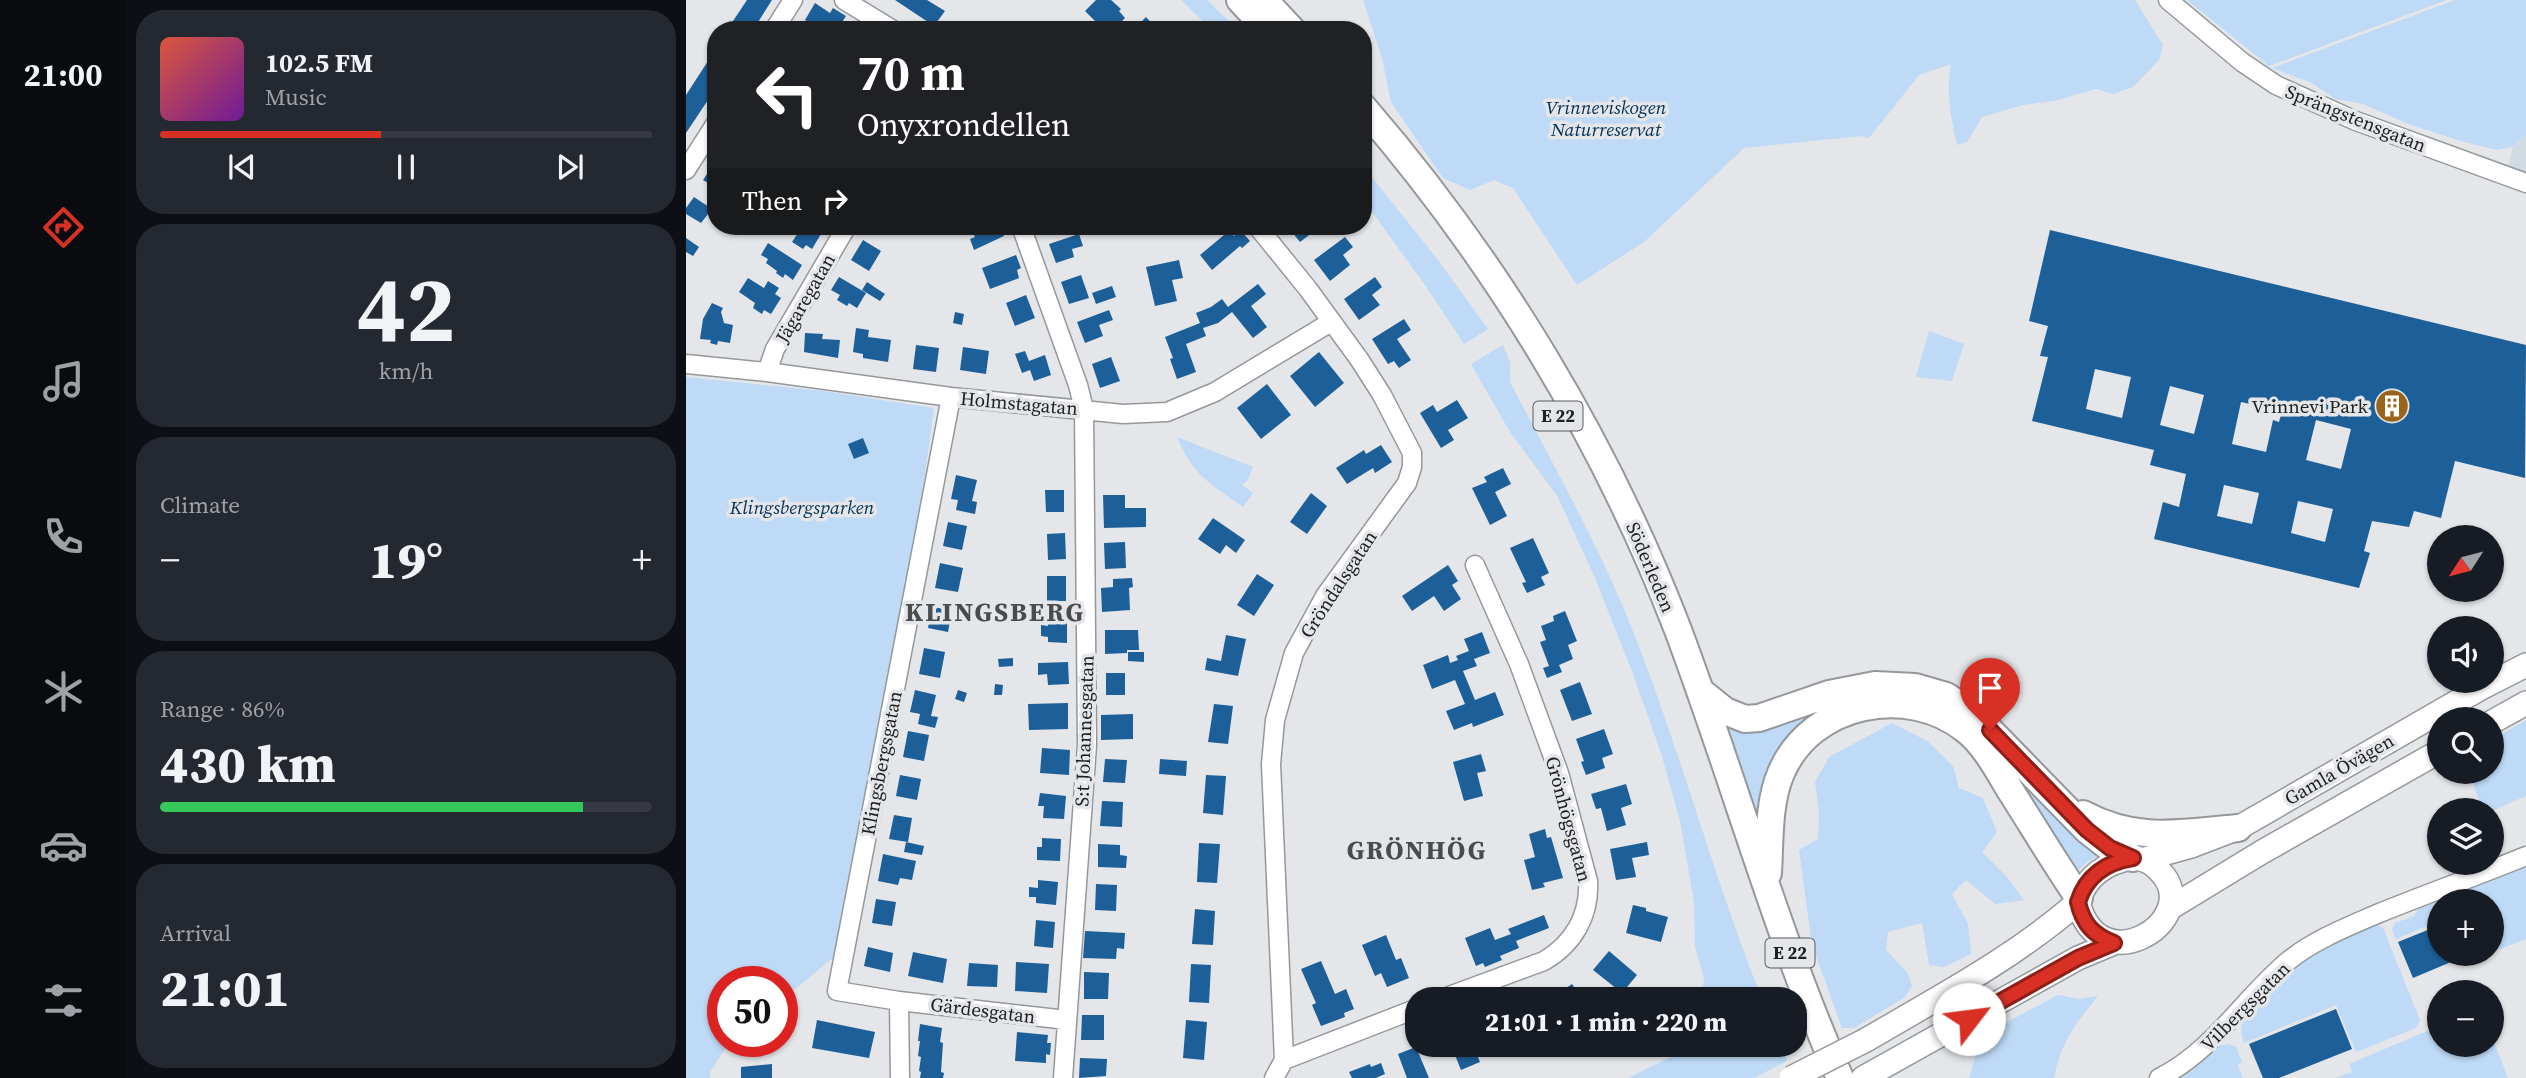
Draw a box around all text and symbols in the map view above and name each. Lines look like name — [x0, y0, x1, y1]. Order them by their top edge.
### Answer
text: 70 m — [857, 39, 965, 106]
text: 102.5 FM — [265, 45, 373, 81]
icon: left — [742, 49, 833, 140]
text: 21:00 — [24, 53, 102, 97]
street label: Sprängstensgatan — [2282, 78, 2430, 158]
text: Music — [265, 81, 327, 113]
park label: Vrinneviskogen Naturreservat — [1546, 94, 1667, 142]
text: Onyxrondellen — [857, 103, 1070, 147]
icon: previous — [223, 148, 261, 186]
icon: pause — [387, 148, 425, 186]
icon: next — [551, 148, 589, 186]
icon: right — [816, 182, 854, 220]
text: Then — [742, 183, 802, 219]
icon: directions — [39, 203, 88, 252]
text: 42 — [357, 247, 455, 371]
street label: Jägaregatan — [768, 249, 841, 348]
text: km/h — [379, 355, 433, 387]
icon: music — [39, 357, 88, 406]
street label: Holmstagatan — [959, 385, 1079, 421]
building icon: Vrinnevi Park — [2373, 387, 2411, 425]
place label: Vrinnevi Park — [2251, 393, 2369, 419]
road number: E 22 — [1534, 402, 1582, 430]
text: Climate — [160, 489, 240, 521]
park label: Klingsbergsparken — [729, 494, 875, 520]
icon: phone — [39, 512, 88, 561]
street label: Söderleden — [1620, 518, 1682, 616]
text: 19° — [369, 524, 443, 595]
street label: Gröndalsgatan — [1294, 525, 1382, 643]
north arrow — [2427, 525, 2504, 602]
map controls — [2427, 525, 2504, 1057]
text: − — [160, 534, 180, 586]
text: + — [632, 534, 652, 586]
district label: KLINGSBERG — [905, 594, 1085, 630]
button: sound — [2427, 616, 2504, 693]
street label: S:t Johannesgatan — [1068, 655, 1100, 807]
pin — [1960, 658, 2020, 730]
icon: climate — [39, 667, 88, 716]
icon: arrive — [1971, 669, 2009, 707]
street label: Klingsbergsgatan — [854, 689, 908, 837]
text: Range · 86% — [160, 693, 285, 725]
button: search — [2427, 707, 2504, 784]
street label: Gamla Övägen — [2280, 727, 2398, 811]
text: 430 km — [160, 728, 336, 799]
street label: Grönhögsgatan — [1540, 753, 1598, 885]
button: layers — [2427, 798, 2504, 875]
icon: car — [39, 821, 88, 870]
district label: GRÖNHÖG — [1347, 832, 1487, 868]
button: + — [2427, 889, 2504, 966]
text: Arrival — [160, 917, 231, 949]
road number: E 22 — [1766, 938, 1814, 968]
text: 21:01 — [160, 952, 290, 1023]
street label: Vilbergsgatan — [2195, 956, 2295, 1056]
speed limit sign: 50 — [707, 966, 798, 1057]
icon: filters — [39, 976, 88, 1025]
button: − — [2427, 980, 2504, 1057]
position arrow — [1932, 982, 2006, 1056]
street label: Gärdesgatan — [929, 991, 1037, 1029]
text: 21:01 · 1 min · 220 m — [1485, 1004, 1727, 1040]

